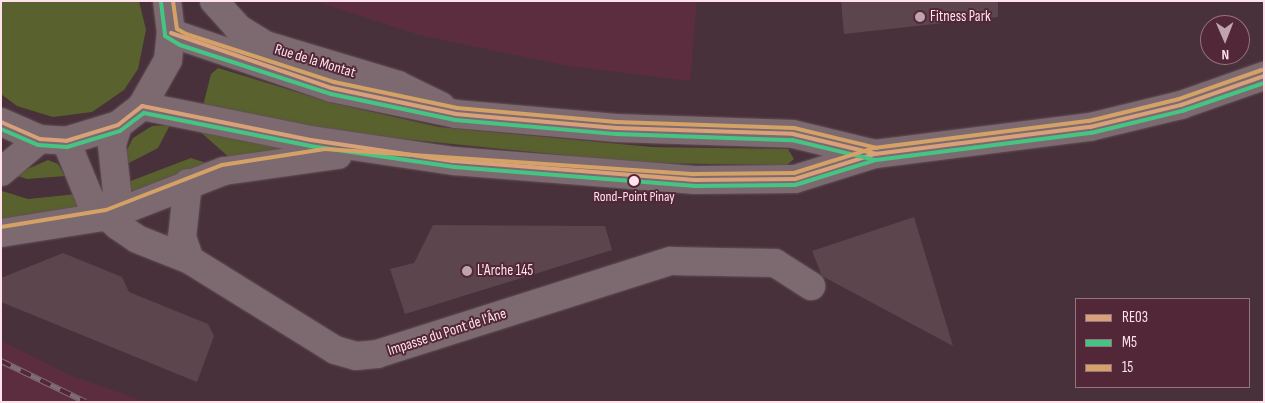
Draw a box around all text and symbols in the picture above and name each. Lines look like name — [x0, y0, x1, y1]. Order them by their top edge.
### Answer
place label: Fitness Park — [930, 8, 991, 26]
marker: Fitness Park — [914, 11, 926, 23]
north arrow — [1200, 15, 1250, 65]
street label: Rue de la Montat — [272, 40, 358, 82]
text: N — [1221, 46, 1229, 63]
marker: Rond-Point Pinay — [629, 176, 639, 186]
place label: Rond-Point Pinay — [593, 189, 675, 205]
place label: L'Arche 145 — [477, 262, 533, 280]
marker: L'Arche 145 — [461, 265, 473, 277]
legend — [1075, 298, 1250, 388]
street label: Impasse du Pont de l'Âne — [385, 304, 509, 360]
text: RE03 — [1122, 308, 1148, 327]
text: M5 — [1122, 333, 1137, 352]
text: 15 — [1122, 358, 1133, 377]

